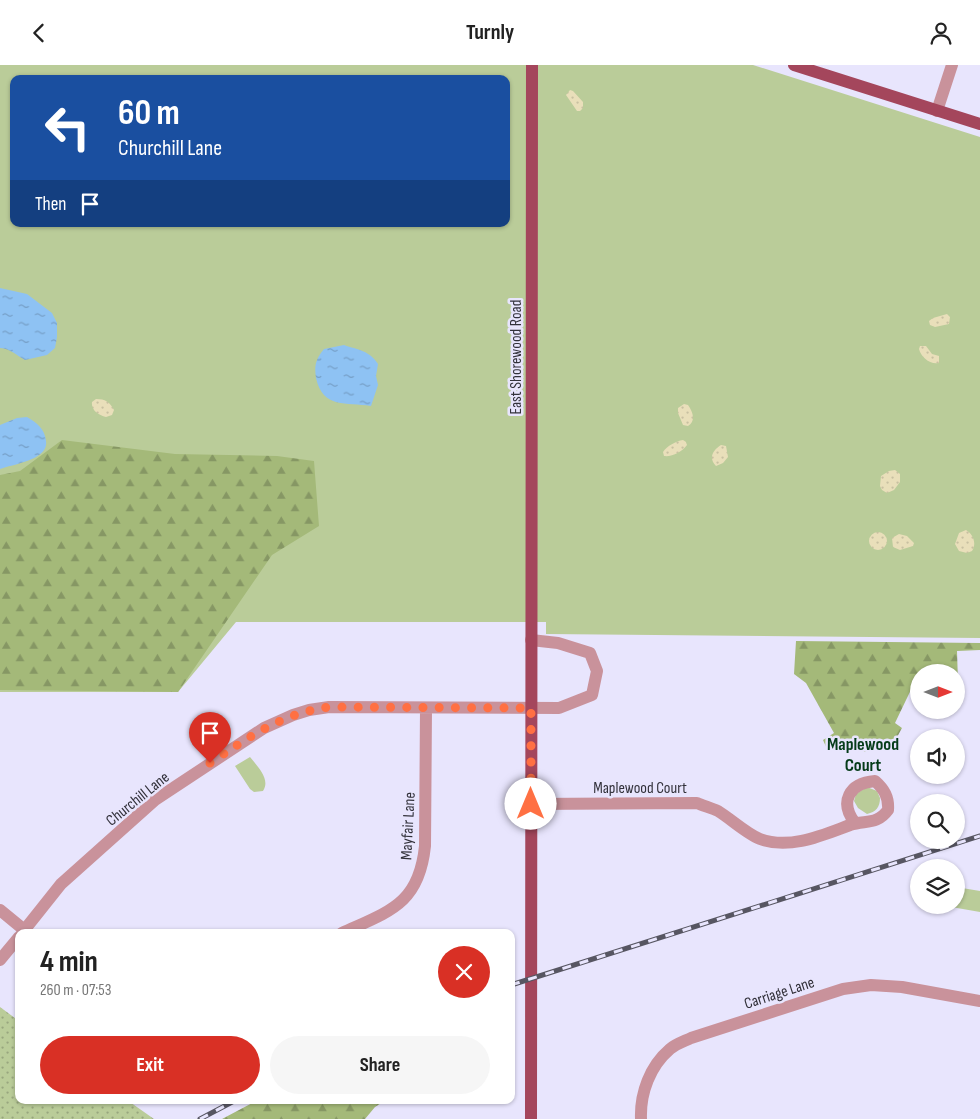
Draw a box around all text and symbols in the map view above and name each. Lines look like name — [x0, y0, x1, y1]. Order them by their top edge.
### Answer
icon: back — [25, 19, 53, 47]
text: Turnly — [466, 19, 514, 46]
icon: person — [927, 19, 955, 47]
text: 60 m — [118, 92, 180, 135]
icon: left — [35, 95, 100, 160]
text: Churchill Lane — [118, 135, 222, 162]
icon: arrive — [76, 190, 104, 218]
text: Then — [35, 193, 66, 216]
street label: East Shorewood Road — [507, 300, 526, 414]
north arrow — [910, 664, 965, 719]
map controls — [910, 664, 965, 914]
pin — [189, 712, 231, 763]
icon: arrive — [196, 719, 224, 747]
button: sound — [910, 729, 965, 784]
district label: Maplewood Court — [827, 734, 899, 776]
street label: Churchill Lane — [103, 768, 173, 830]
position arrow — [504, 777, 556, 829]
street label: Maplewood Court — [593, 779, 687, 798]
street label: Mayfair Lane — [397, 792, 420, 860]
button: search — [910, 794, 965, 849]
button: layers — [910, 859, 965, 914]
text: 4 min — [40, 944, 98, 980]
button: close — [438, 946, 490, 998]
street label: Carriage Lane — [742, 973, 817, 1014]
text: 260 m · 07:53 — [40, 981, 111, 1000]
button: Exit — [40, 1036, 260, 1094]
button: Share — [270, 1036, 490, 1094]

